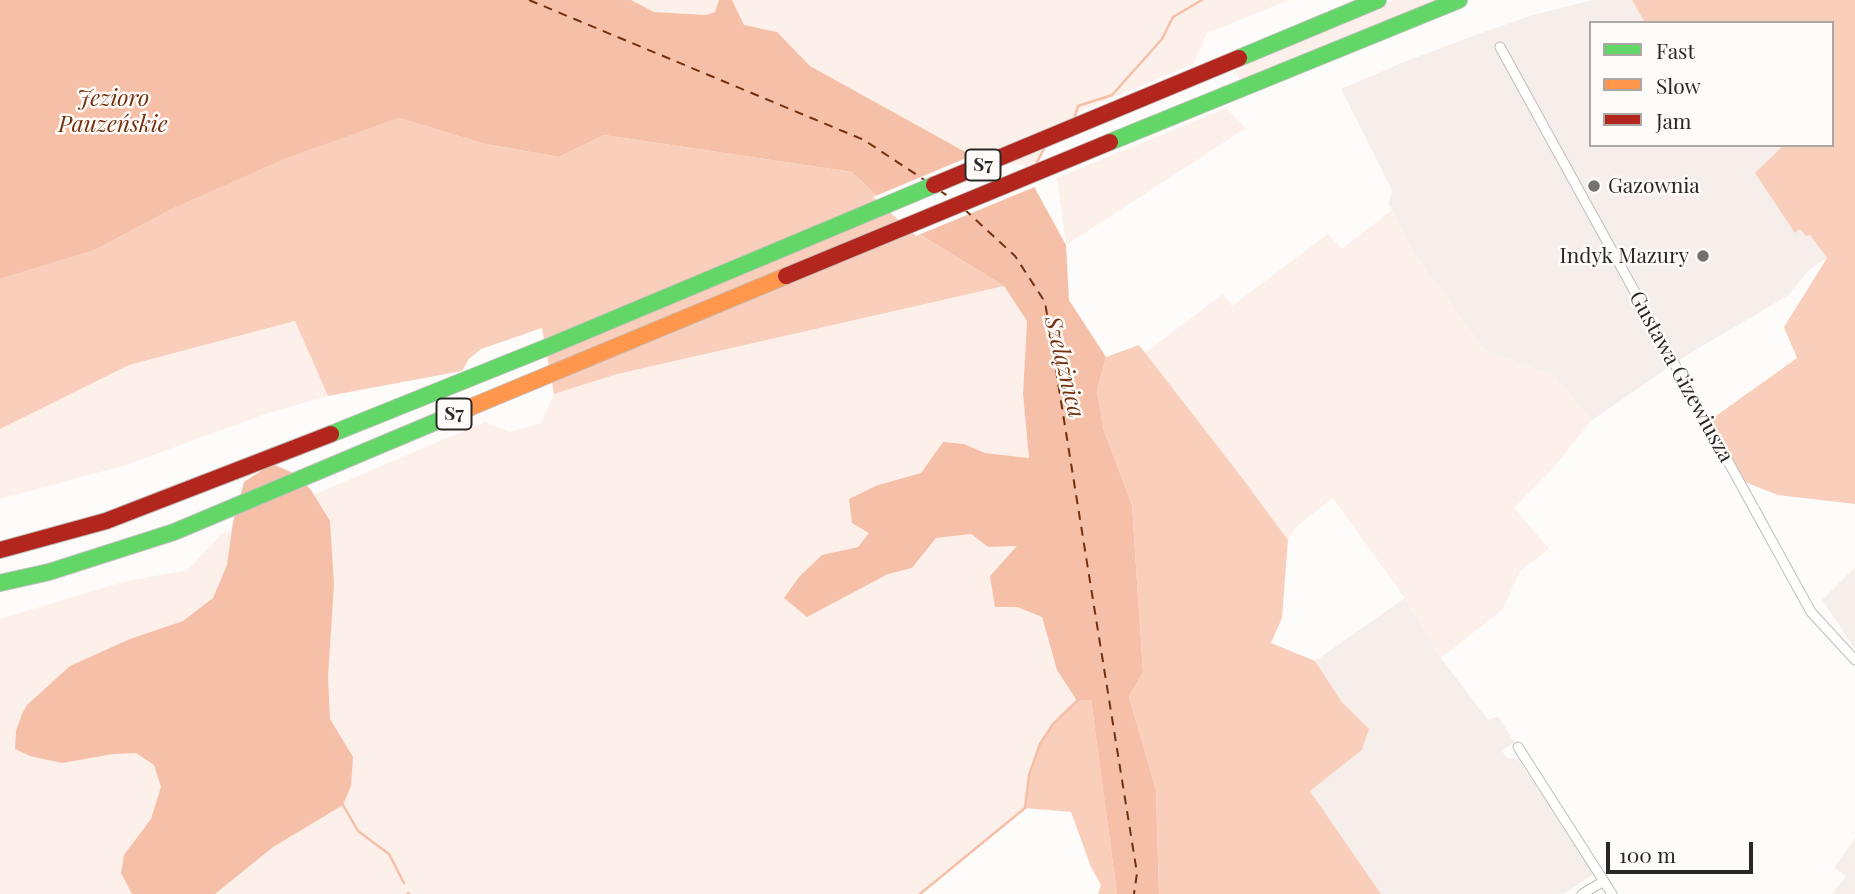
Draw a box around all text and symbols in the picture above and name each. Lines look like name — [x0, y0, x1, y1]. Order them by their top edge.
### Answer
legend — [1589, 21, 1834, 147]
text: Fast — [1656, 36, 1695, 64]
text: Slow — [1656, 71, 1701, 99]
water label: Jezioro Pauzeńskie — [58, 85, 168, 139]
text: Jam — [1656, 106, 1692, 134]
road number: S7 — [965, 150, 1000, 181]
place label: Gazownia — [1608, 173, 1700, 199]
marker: Gazownia — [1586, 178, 1602, 194]
place label: Indyk Mazury — [1560, 243, 1689, 269]
marker: Indyk Mazury — [1695, 248, 1711, 264]
street label: Gustawa Gizewiusza — [1624, 287, 1738, 467]
water label: Szelążnica — [1038, 313, 1090, 421]
road number: S7 — [436, 398, 472, 430]
scale bar — [1610, 828, 1757, 872]
text: 100 m — [1619, 840, 1676, 868]

